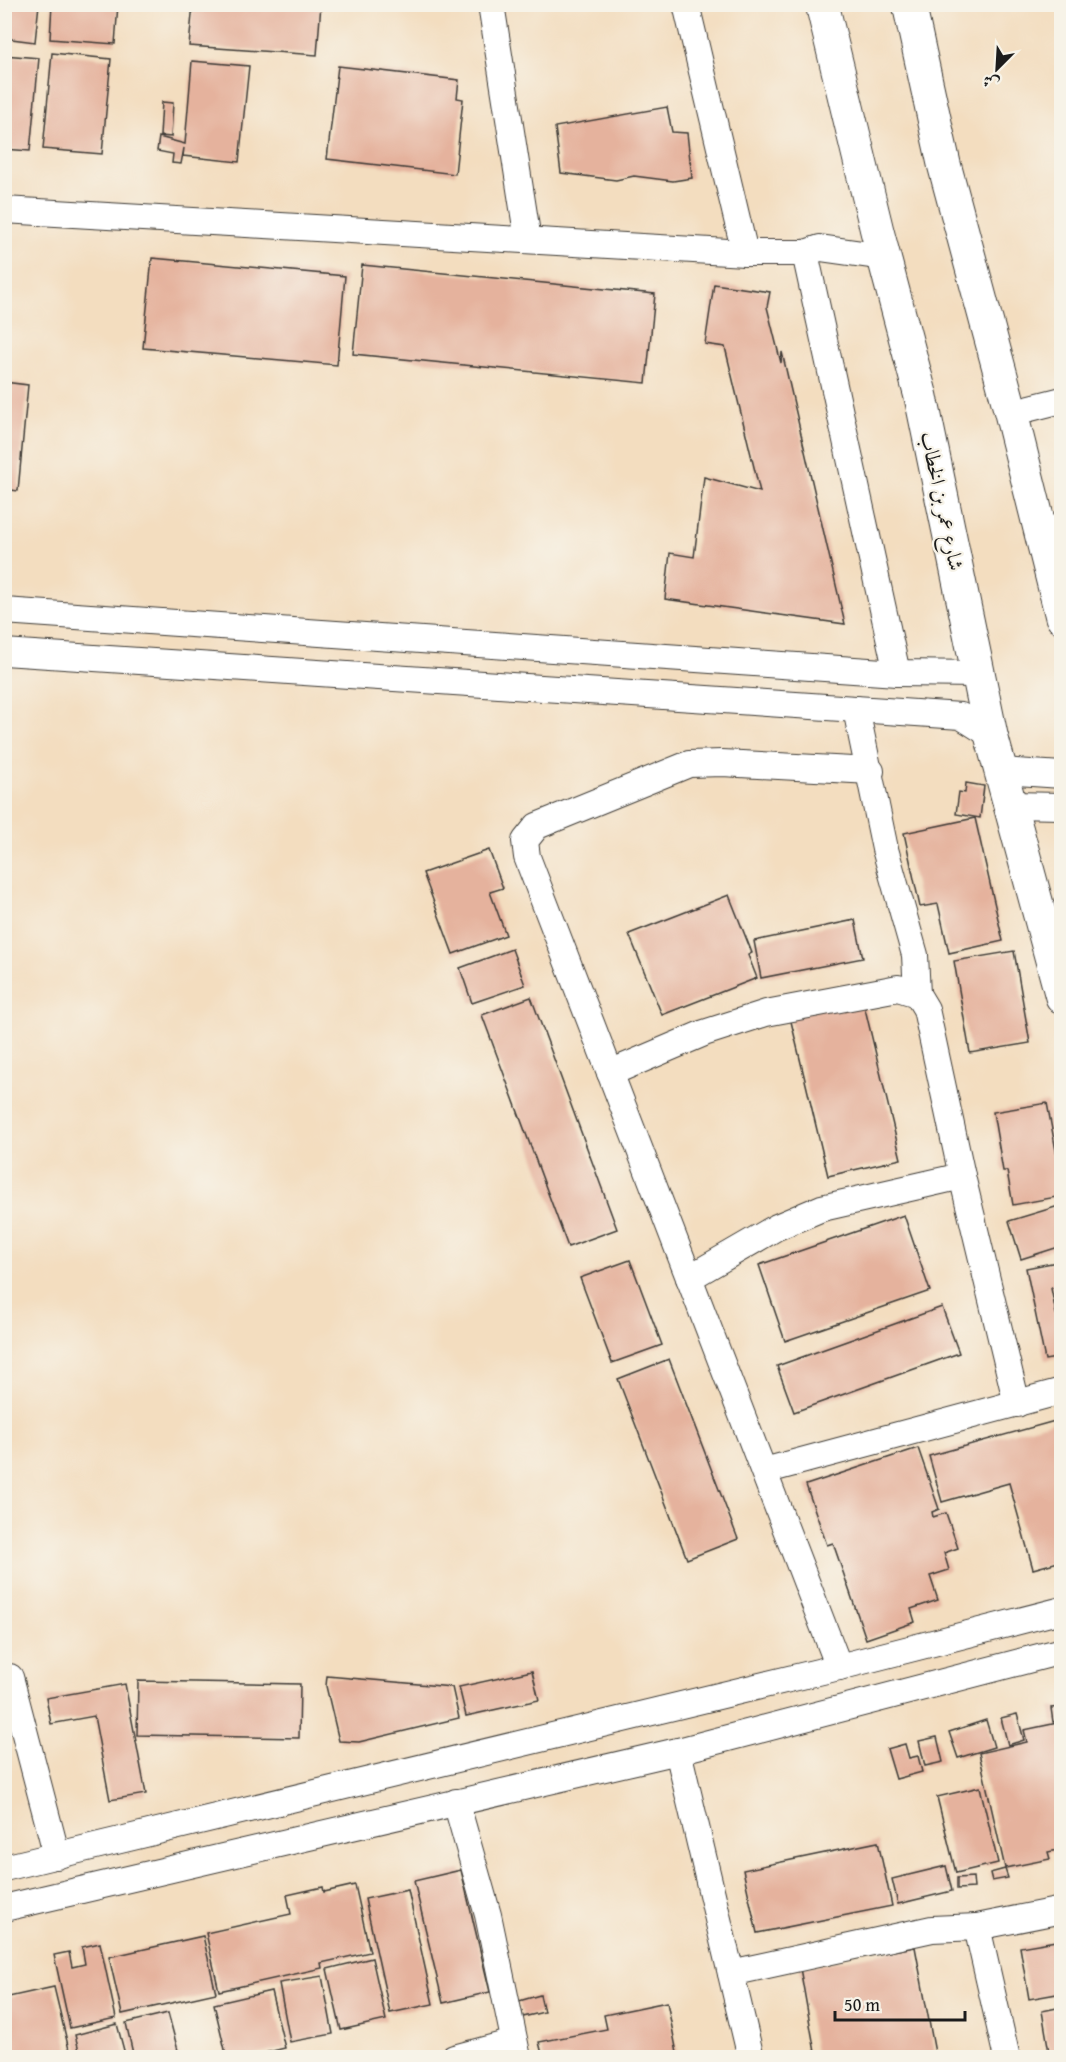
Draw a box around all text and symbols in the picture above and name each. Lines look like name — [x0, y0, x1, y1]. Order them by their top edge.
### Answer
north arrow — [967, 39, 1027, 99]
text: ش — [979, 69, 1003, 97]
street label: شارع عمر بن الخطاب — [910, 428, 972, 574]
scale bar — [835, 1984, 966, 2022]
text: 50 m — [844, 1991, 880, 2018]

